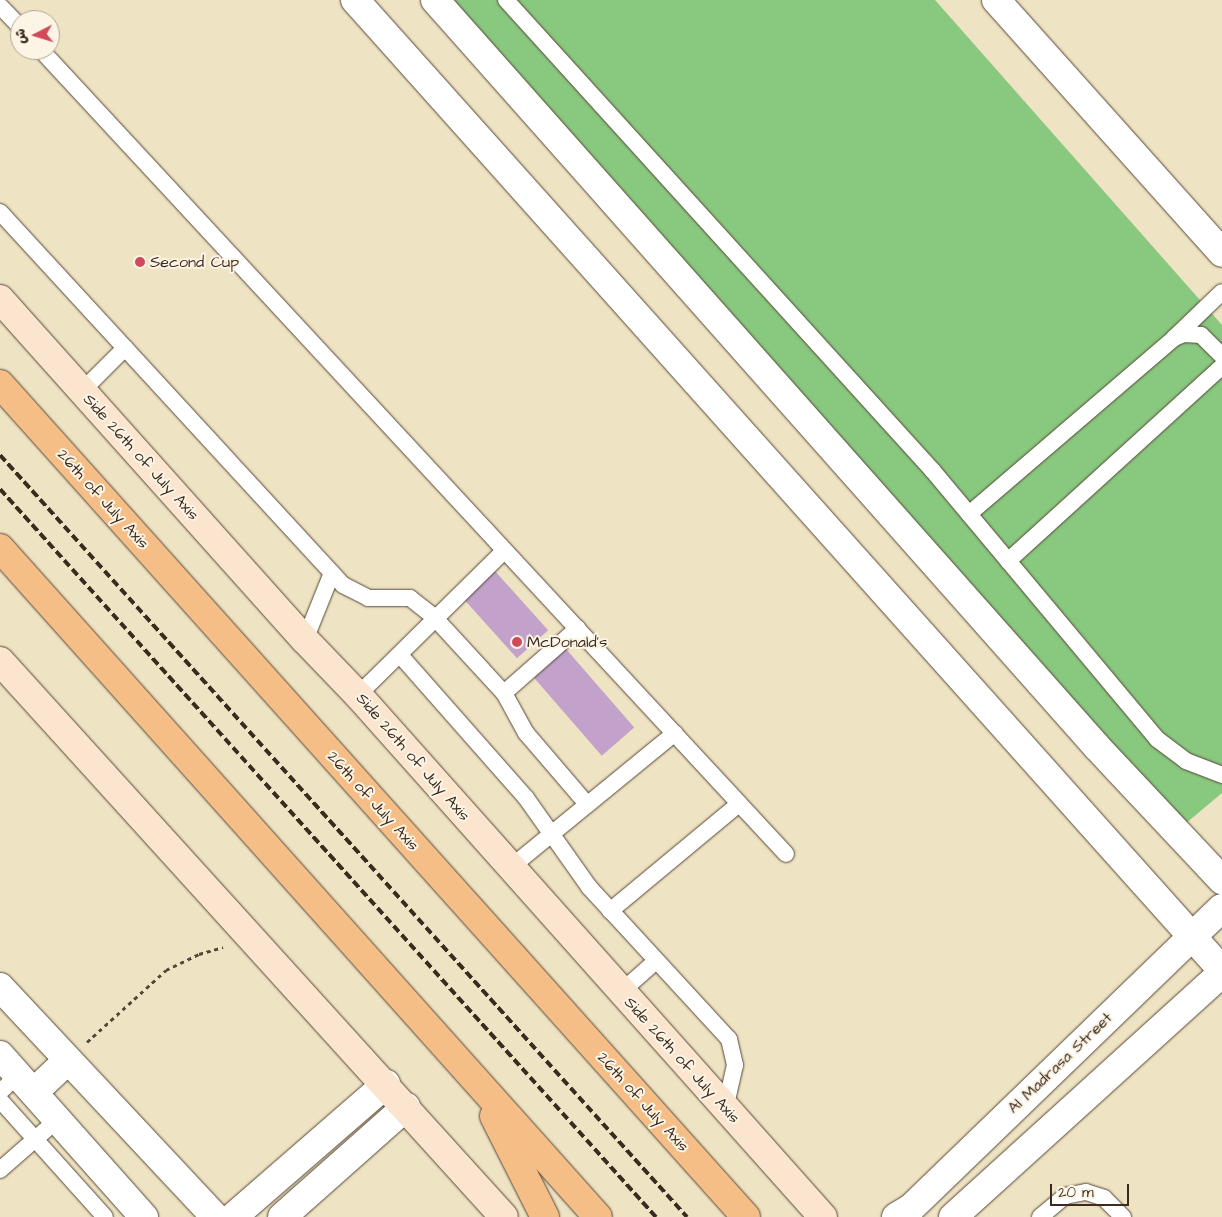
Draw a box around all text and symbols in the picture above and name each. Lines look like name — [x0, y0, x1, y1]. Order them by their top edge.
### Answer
north arrow — [10, 10, 60, 60]
text: ش — [10, 28, 32, 45]
place label: Second Cup — [150, 252, 239, 272]
marker: Second Cup — [134, 256, 146, 268]
street label: Side 26th of July Axis — [79, 390, 203, 524]
street label: 26th of July Axis — [53, 445, 153, 553]
place label: McDonald's — [527, 632, 607, 652]
marker: McDonald's — [511, 636, 523, 648]
street label: Side 26th of July Axis — [352, 689, 474, 825]
street label: 26th of July Axis — [323, 747, 423, 855]
street label: Side 26th of July Axis — [620, 993, 744, 1127]
street label: Al Madrasa Street — [1004, 1008, 1116, 1118]
street label: 26th of July Axis — [593, 1048, 693, 1156]
scale bar — [1052, 1174, 1131, 1206]
text: 20 m — [1058, 1182, 1094, 1203]

